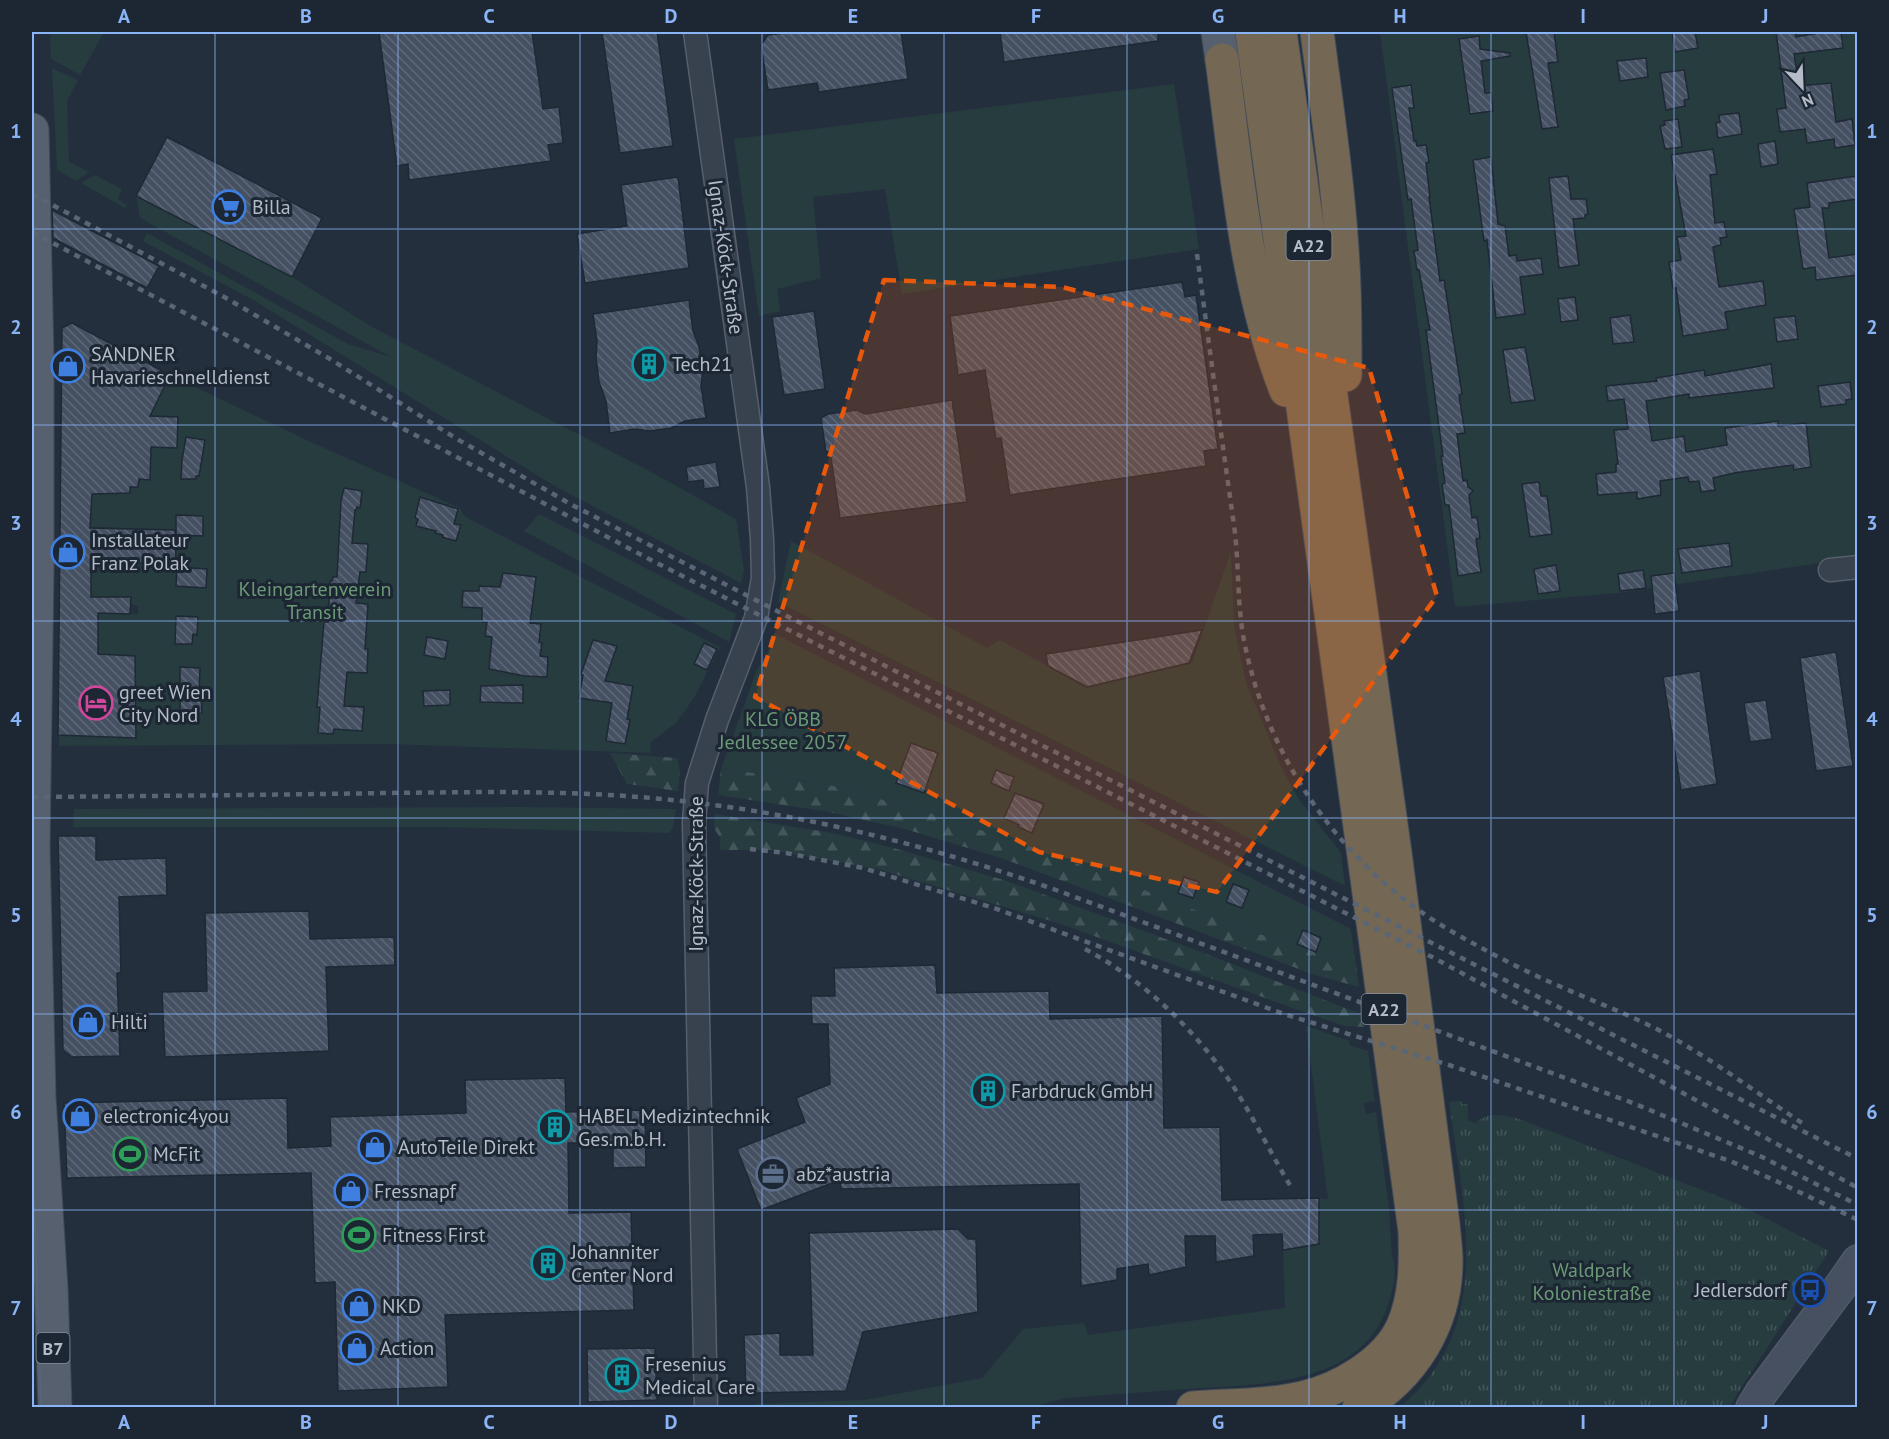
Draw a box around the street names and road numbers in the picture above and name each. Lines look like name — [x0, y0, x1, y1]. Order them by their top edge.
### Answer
street label: Ignaz-Köck-Straße — [702, 178, 750, 336]
road number: A22 — [1286, 230, 1332, 260]
street label: Ignaz-Köck-Straße — [683, 796, 709, 952]
road number: A22 — [1362, 994, 1406, 1024]
road number: B7 — [36, 1333, 70, 1363]

